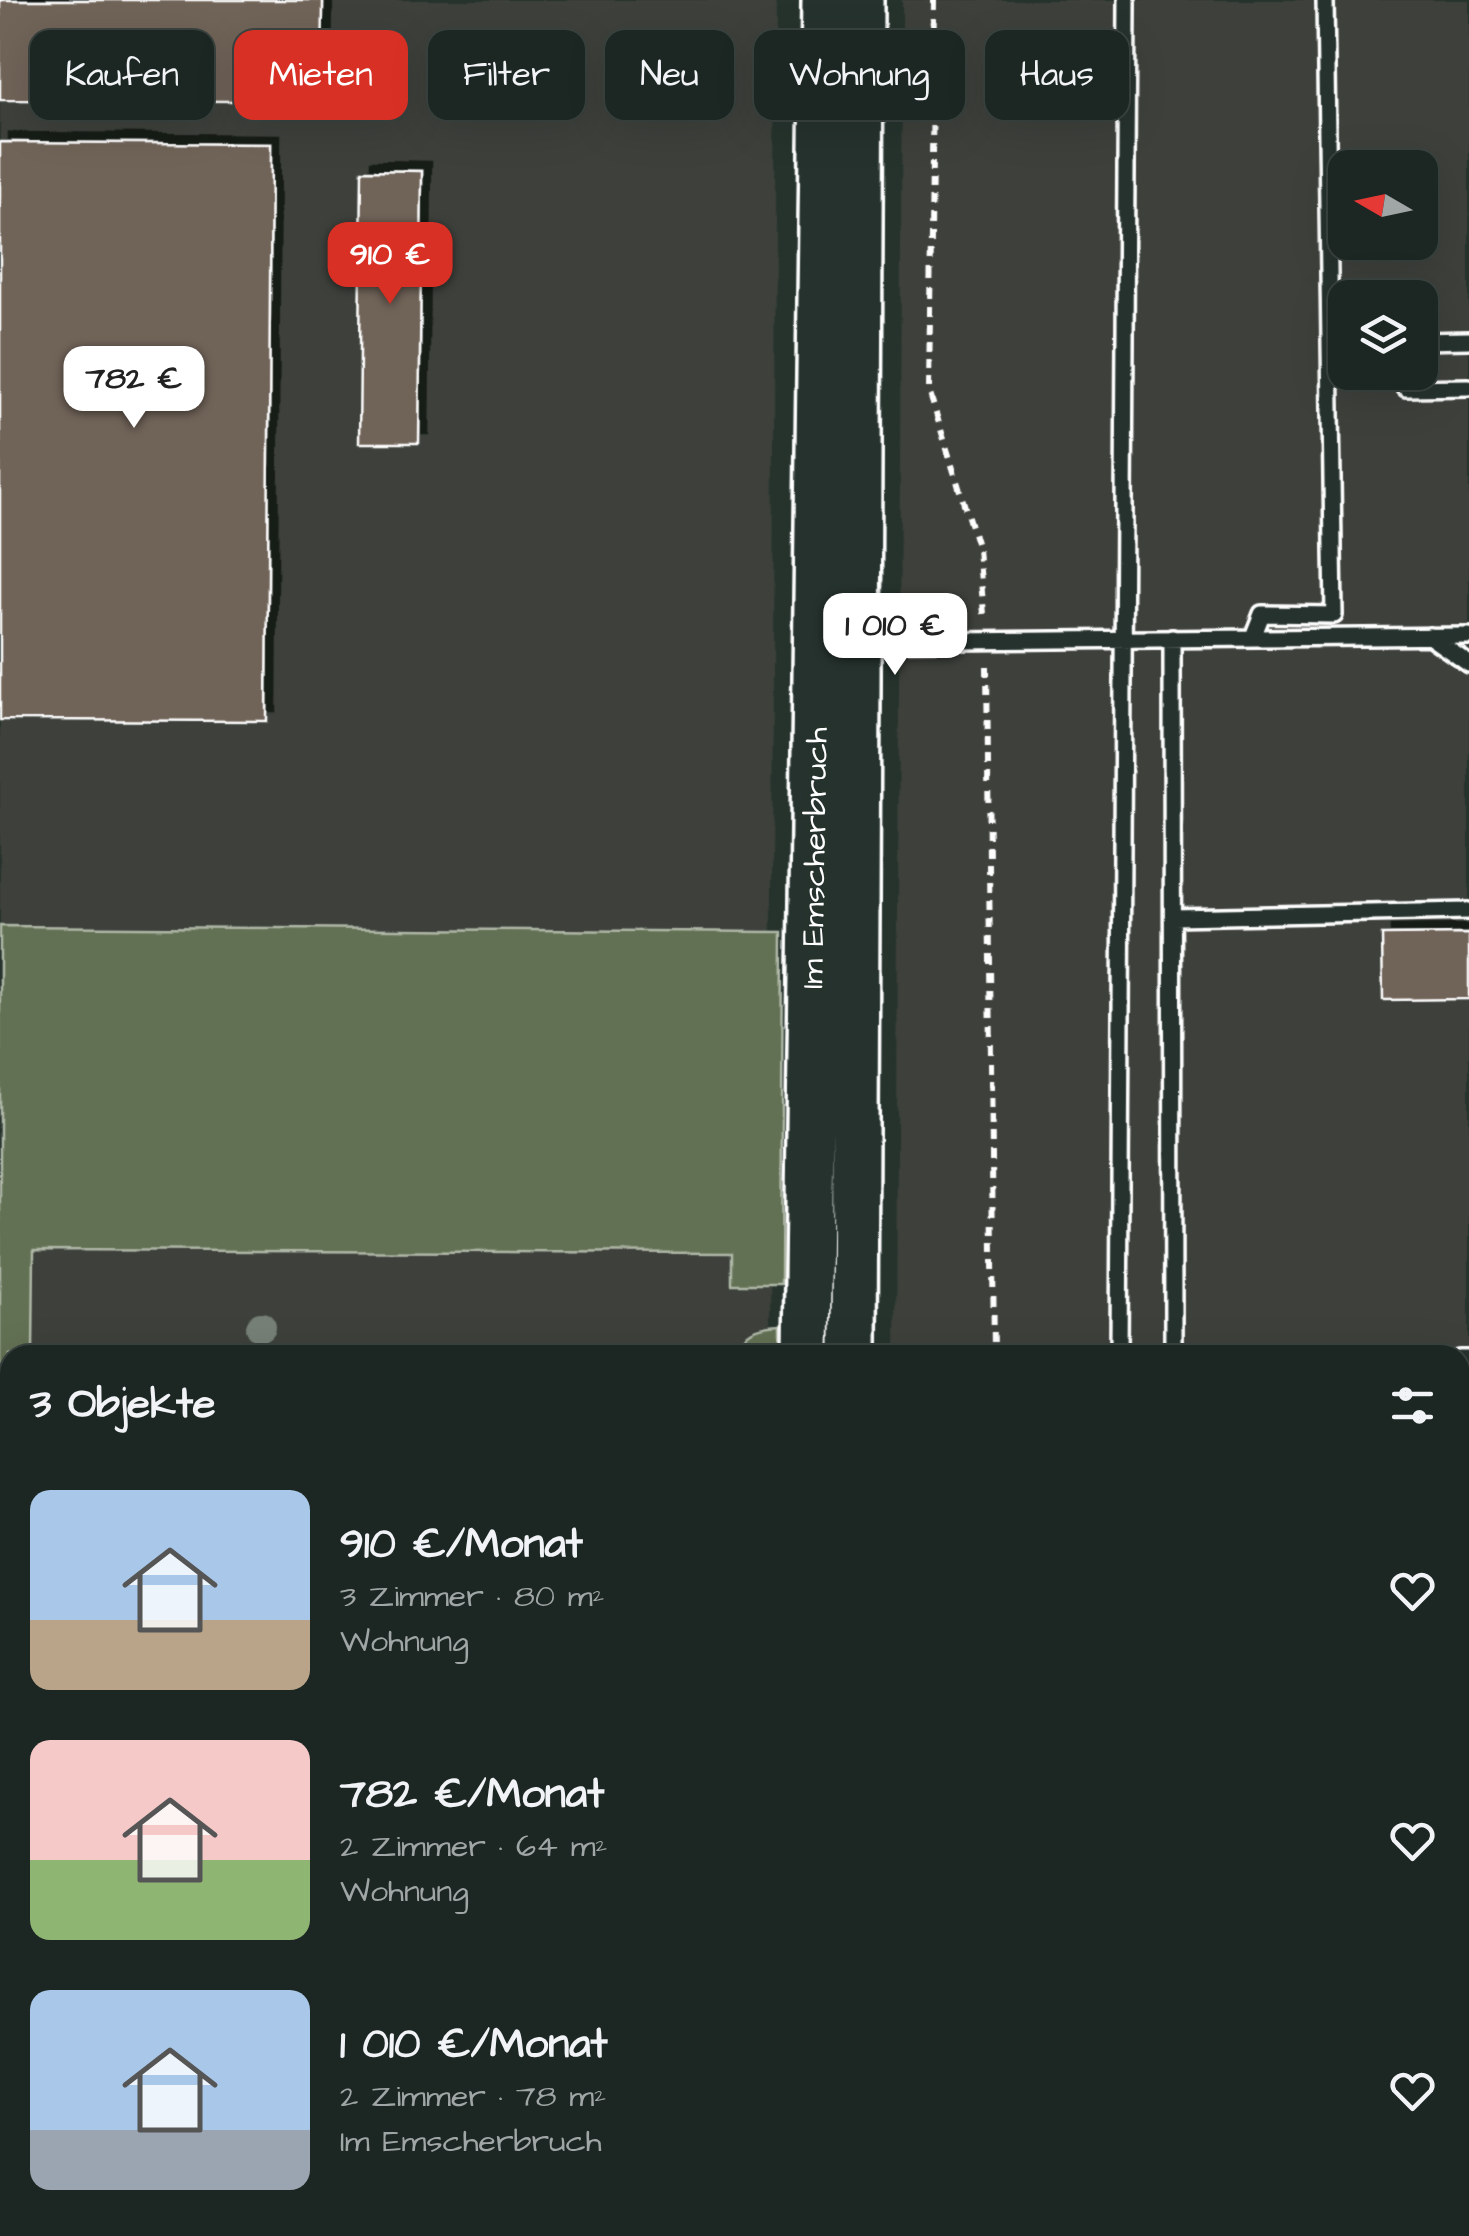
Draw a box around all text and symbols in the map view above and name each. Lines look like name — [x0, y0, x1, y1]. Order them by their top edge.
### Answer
chip: Kaufen — [30, 30, 214, 120]
chip: Mieten — [234, 30, 408, 120]
chip: Filter — [428, 30, 585, 120]
chip: Neu — [605, 30, 734, 120]
chip: Wohnung — [754, 30, 965, 120]
chip: Haus — [985, 30, 1129, 120]
north arrow — [1328, 150, 1438, 260]
map controls — [1328, 150, 1438, 390]
pin: 910 € — [320, 222, 460, 307]
text: 910 € — [350, 232, 430, 277]
button: layers — [1328, 280, 1438, 390]
pin: 782 € — [64, 346, 204, 431]
text: 782 € — [86, 356, 183, 401]
pin: 1 010 € — [803, 593, 987, 678]
text: 1 010 € — [845, 603, 945, 648]
street label: Im Emscherbruch — [790, 727, 840, 989]
text: 3 Objekte — [30, 1376, 216, 1434]
icon: filters — [1385, 1378, 1440, 1433]
text: 910 €/Monat — [340, 1516, 583, 1574]
icon: home — [110, 1530, 230, 1650]
icon: heart — [1385, 1563, 1440, 1618]
text: 3 Zimmer · 80 m² — [340, 1574, 605, 1619]
text: Wohnung — [340, 1619, 469, 1664]
text: 782 €/Monat — [340, 1766, 604, 1824]
icon: home — [110, 1780, 230, 1900]
icon: heart — [1385, 1813, 1440, 1868]
text: 2 Zimmer · 64 m² — [340, 1824, 608, 1869]
text: Wohnung — [340, 1869, 469, 1914]
text: 1 010 €/Monat — [340, 2016, 608, 2074]
icon: home — [110, 2030, 230, 2150]
icon: heart — [1385, 2063, 1440, 2118]
text: 2 Zimmer · 78 m² — [340, 2074, 606, 2119]
text: Im Emscherbruch — [340, 2119, 602, 2164]

